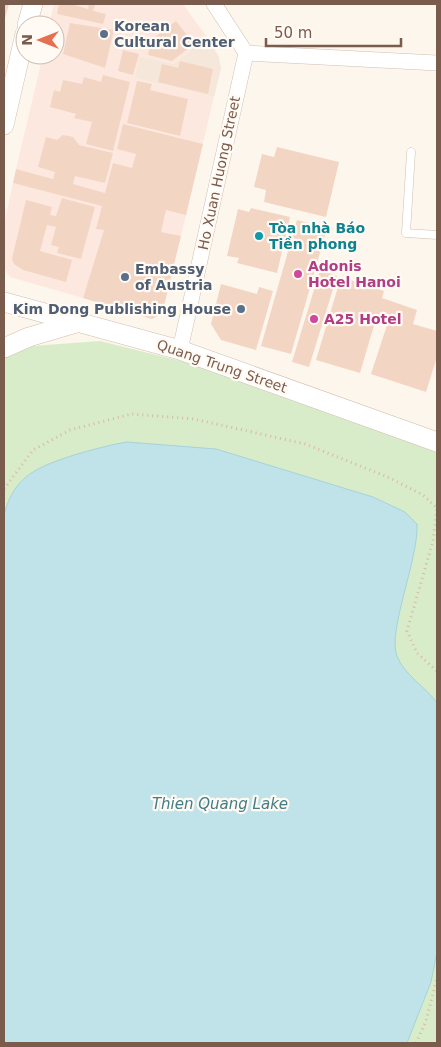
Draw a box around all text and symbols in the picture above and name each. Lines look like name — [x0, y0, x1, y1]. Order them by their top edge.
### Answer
north arrow — [15, 15, 65, 65]
scale bar — [266, 15, 401, 47]
place label: Korean Cultural Center — [114, 18, 235, 50]
text: 50 m — [274, 24, 312, 42]
marker: Korean Cultural Center — [98, 28, 110, 40]
text: N — [19, 34, 35, 46]
street label: Ho Xuan Huong Street — [195, 94, 243, 251]
place label: Tòa nhà Báo Tiền phong — [269, 220, 366, 252]
marker: Tòa nhà Báo Tiền phong — [253, 230, 265, 242]
place label: Adonis Hotel Hanoi — [308, 258, 401, 290]
place label: Embassy of Austria — [135, 261, 213, 293]
marker: Adonis Hotel Hanoi — [292, 268, 304, 280]
marker: Embassy of Austria — [119, 271, 131, 283]
place label: Kim Dong Publishing House — [13, 301, 231, 317]
marker: Kim Dong Publishing House — [235, 303, 247, 315]
place label: A25 Hotel — [324, 311, 402, 327]
marker: A25 Hotel — [308, 313, 320, 325]
street label: Quang Trung Street — [155, 336, 290, 396]
water label: Thien Quang Lake — [152, 795, 288, 813]

